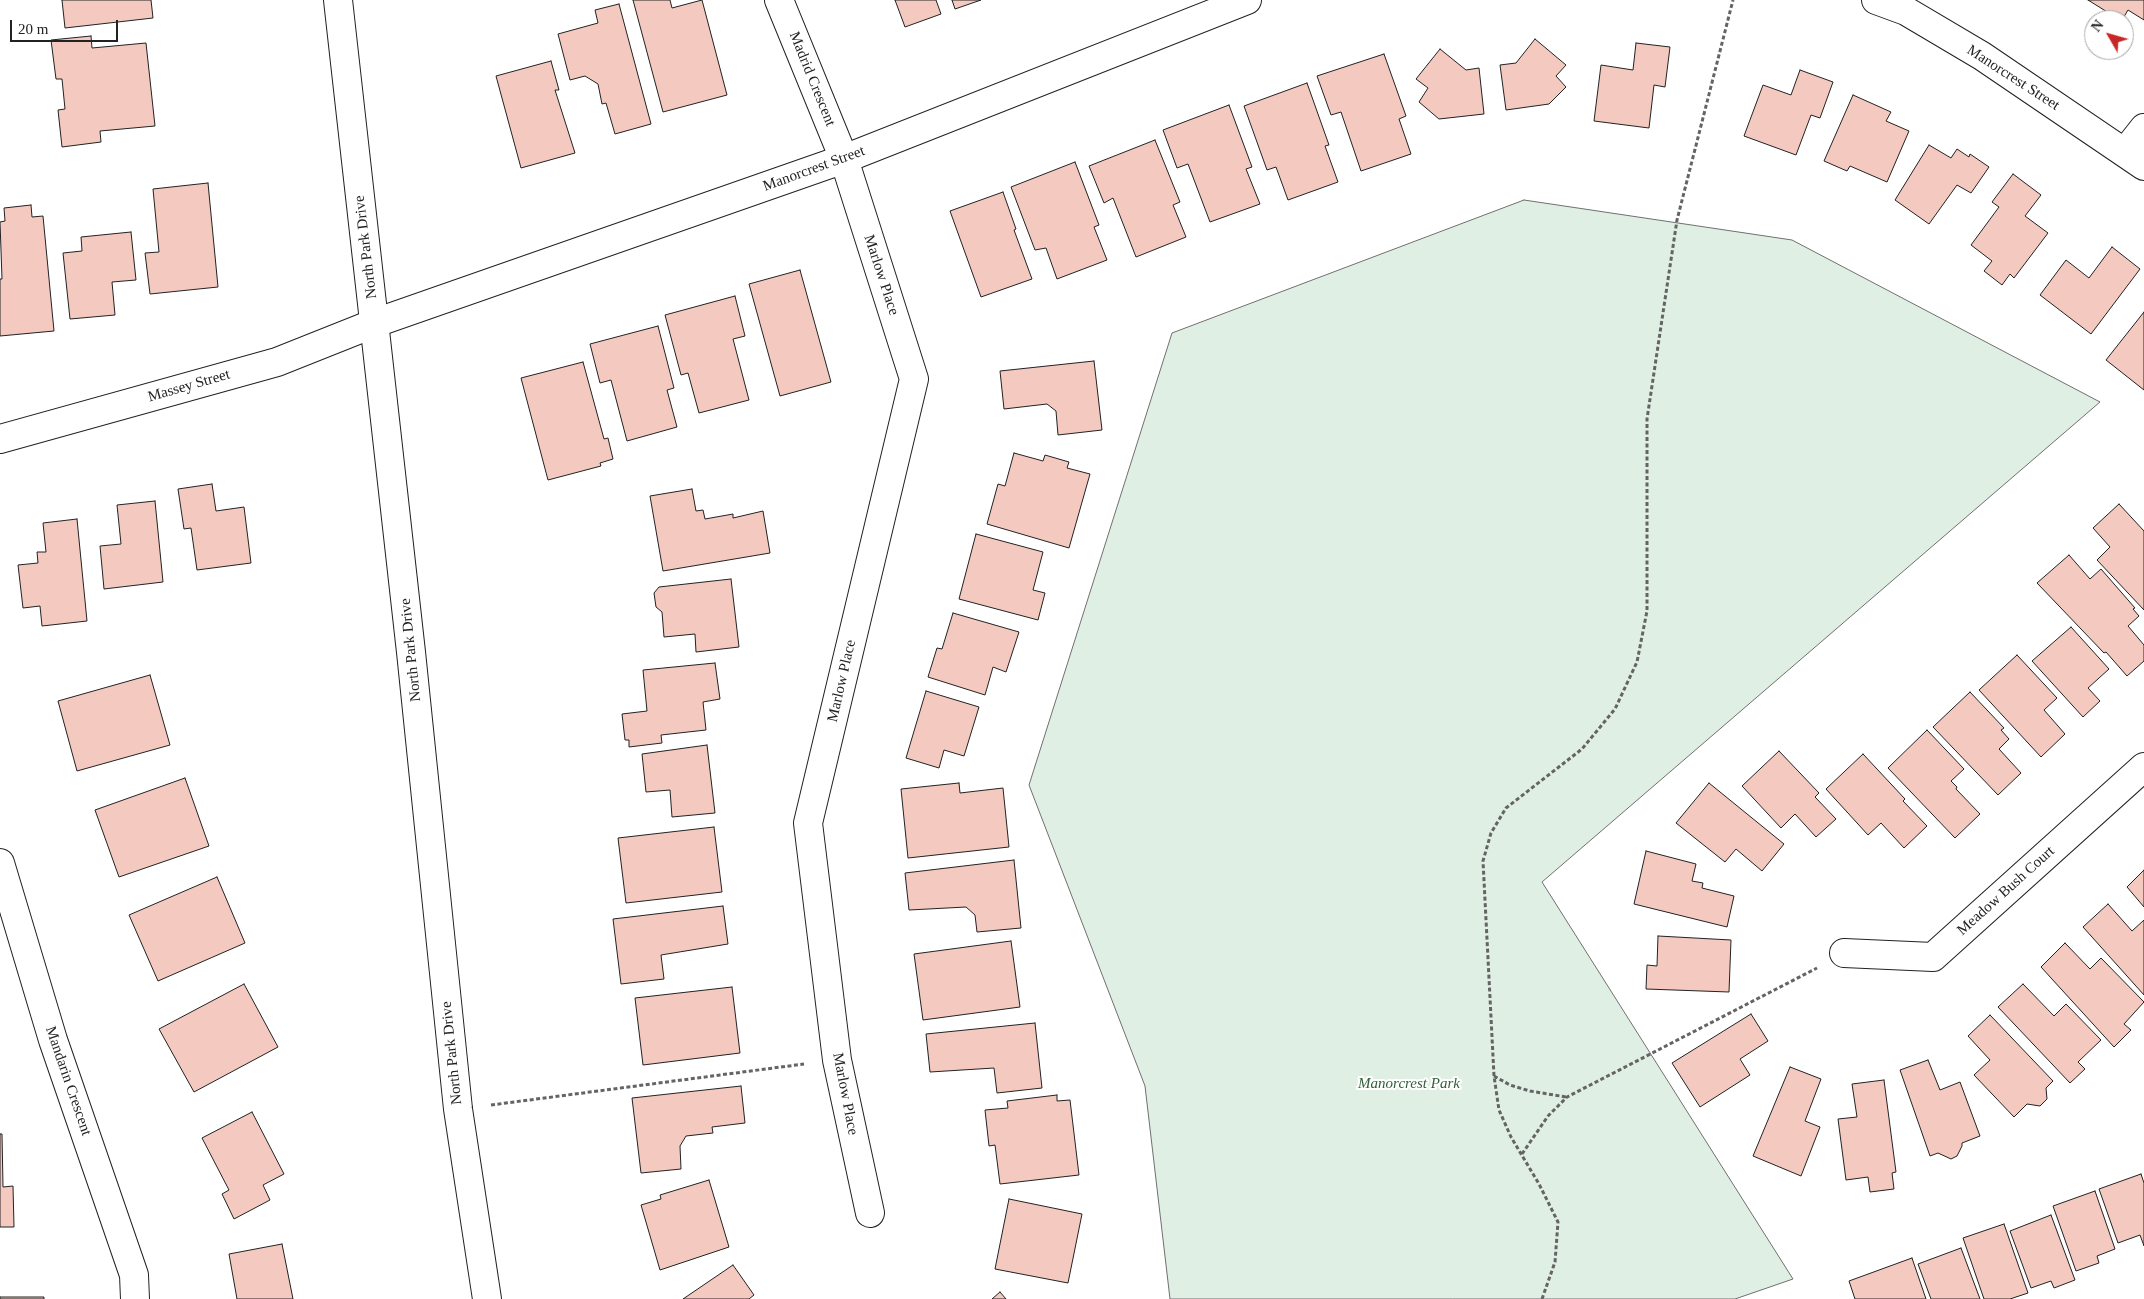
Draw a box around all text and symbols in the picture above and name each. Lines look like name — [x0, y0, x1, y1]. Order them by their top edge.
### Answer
scale bar — [12, 10, 120, 42]
north arrow — [2084, 10, 2134, 60]
text: N — [2089, 17, 2107, 35]
text: 20 m — [18, 21, 48, 37]
street label: Madrid Crescent — [785, 29, 839, 129]
street label: Manorcrest Street — [1963, 41, 2063, 115]
street label: Manorcrest Street — [761, 142, 867, 196]
street label: North Park Drive — [351, 194, 381, 300]
street label: Marlow Place — [860, 232, 902, 318]
street label: Massey Street — [146, 366, 232, 406]
street label: North Park Drive — [397, 597, 425, 703]
street label: Marlow Place — [824, 638, 860, 724]
street label: Meadow Bush Court — [1954, 842, 2058, 940]
street label: North Park Drive — [438, 1000, 466, 1106]
street label: Mandarin Crescent — [41, 1024, 95, 1138]
street label: Marlow Place — [828, 1051, 862, 1137]
park label: Manorcrest Park — [1358, 1075, 1460, 1093]

